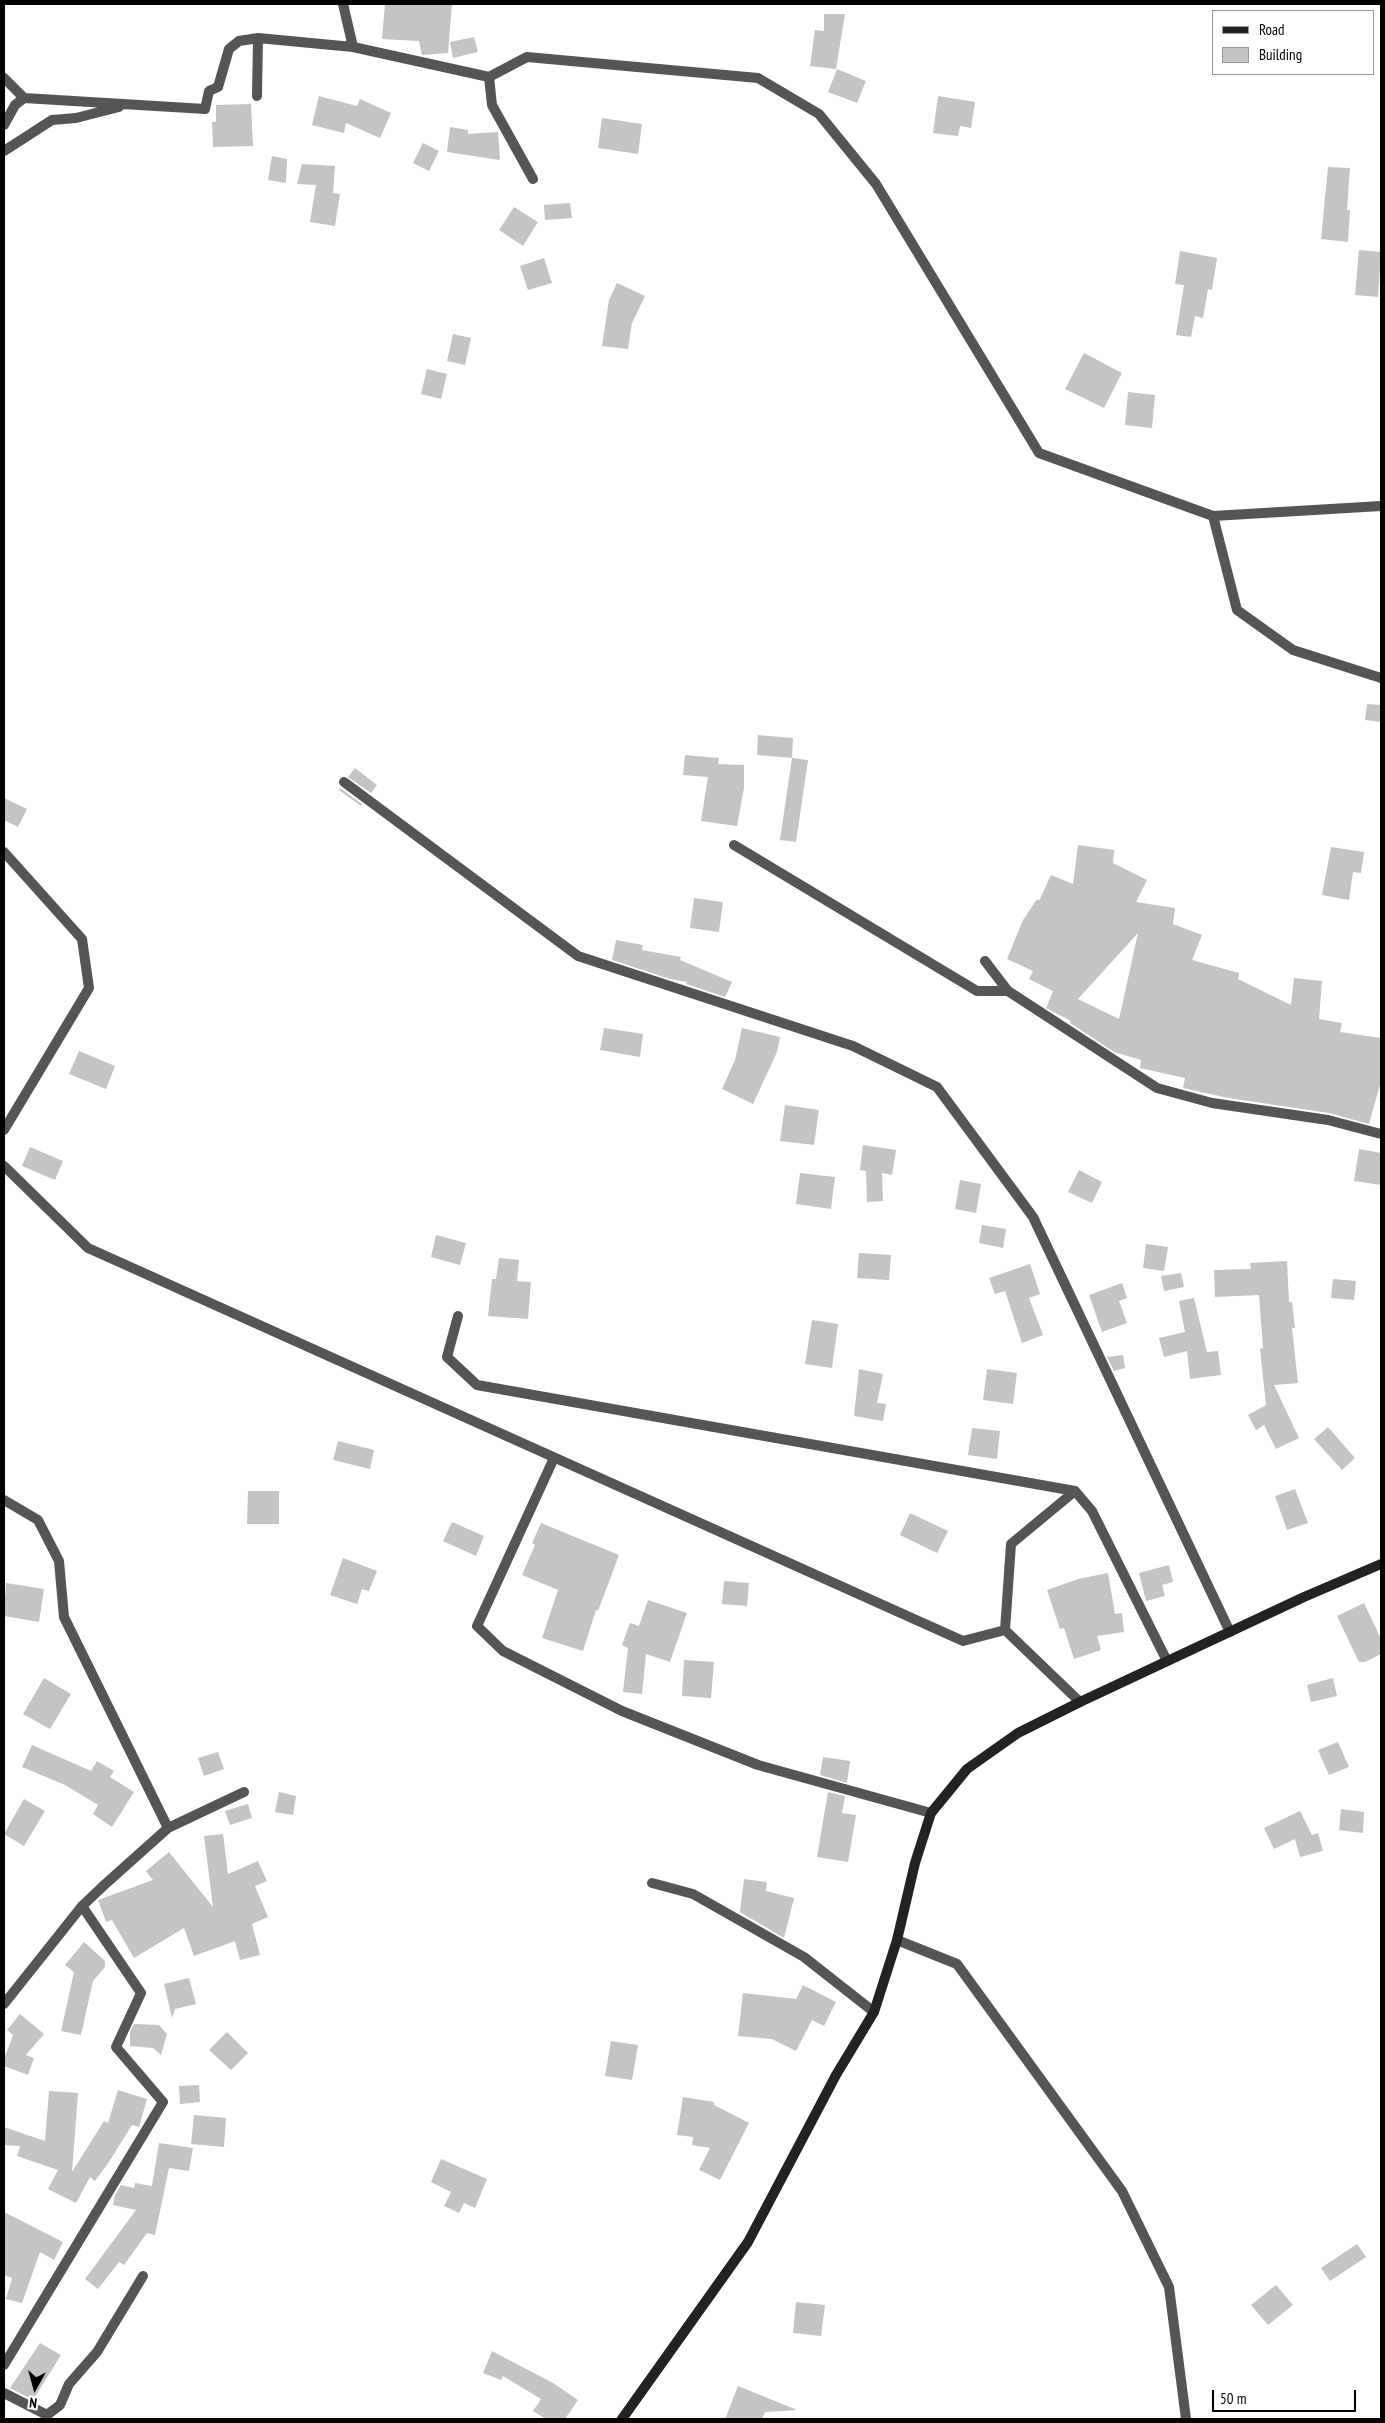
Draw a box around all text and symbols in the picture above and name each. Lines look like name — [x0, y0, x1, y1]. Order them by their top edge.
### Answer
legend — [1212, 10, 1375, 75]
text: Road — [1259, 20, 1285, 39]
text: Building — [1259, 45, 1302, 64]
north arrow — [10, 2363, 60, 2413]
scale bar — [1215, 2380, 1359, 2412]
text: 50 m — [1220, 2389, 1246, 2408]
text: N — [28, 2393, 38, 2412]

